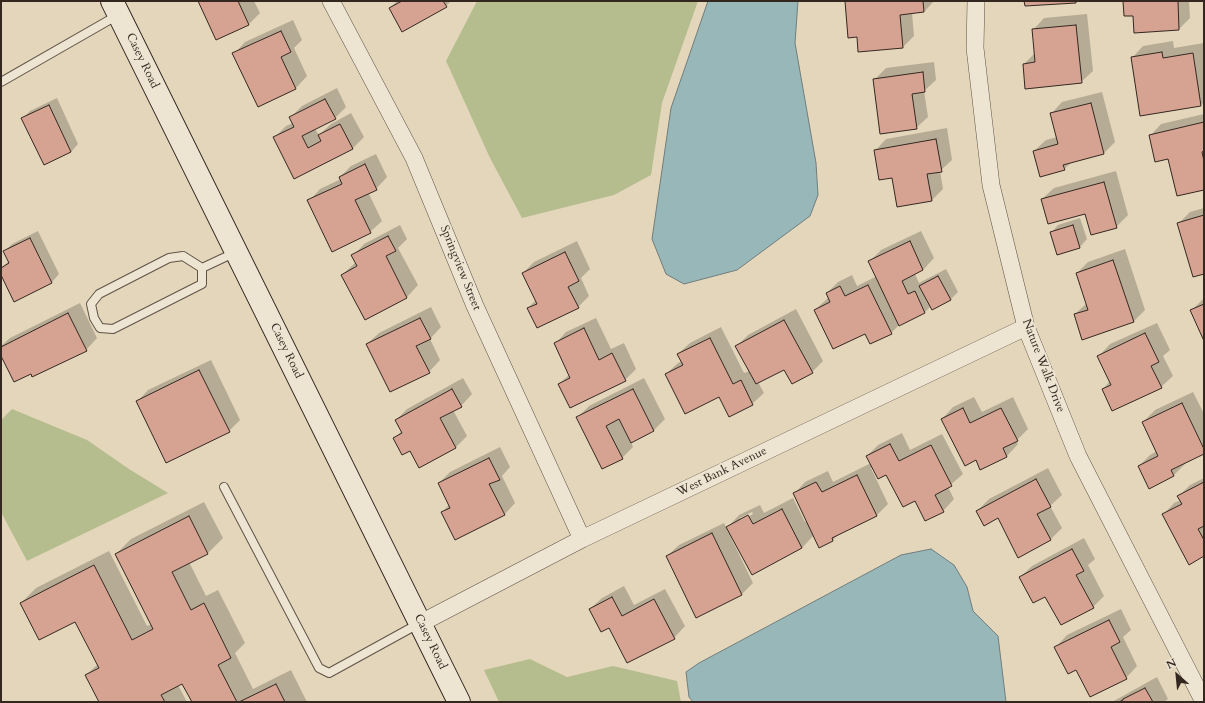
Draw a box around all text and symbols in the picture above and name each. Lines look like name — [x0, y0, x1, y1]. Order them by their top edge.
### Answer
street label: Casey Road — [122, 31, 162, 91]
street label: Springview Street — [436, 223, 484, 313]
street label: Nature Walk Drive — [1019, 317, 1067, 415]
street label: Casey Road — [266, 321, 306, 381]
street label: West Bank Avenue — [675, 444, 769, 500]
street label: Casey Road — [410, 612, 450, 672]
north arrow — [1157, 655, 1197, 695]
text: N — [1164, 655, 1179, 673]

